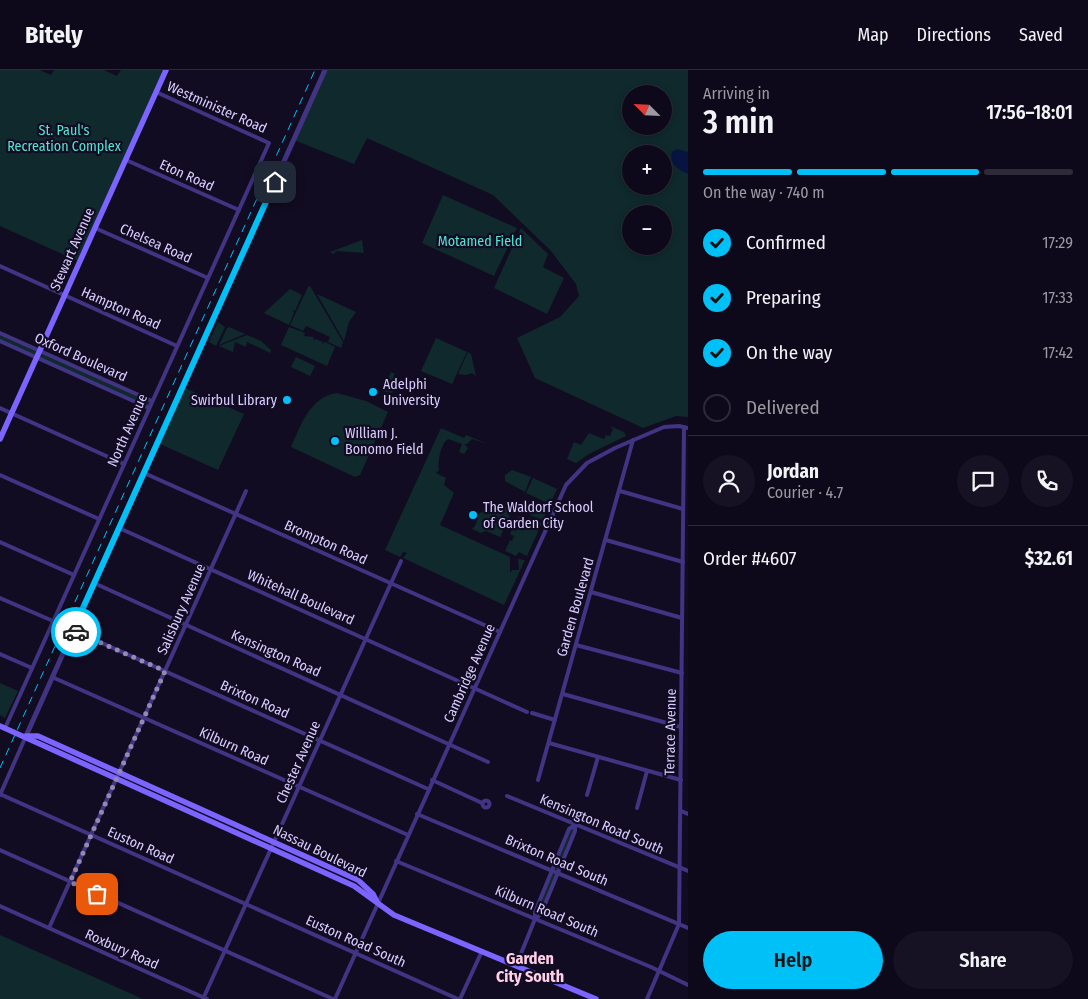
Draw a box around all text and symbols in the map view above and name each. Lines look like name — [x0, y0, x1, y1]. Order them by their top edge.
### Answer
text: Bitely — [25, 21, 83, 49]
text: Map — [857, 24, 889, 46]
text: Directions — [917, 24, 991, 46]
text: Saved — [1019, 24, 1063, 46]
street label: Westminister Road — [164, 78, 269, 137]
text: Arriving in — [703, 84, 770, 103]
north arrow — [622, 85, 672, 135]
map controls — [622, 85, 672, 255]
text: 17:56–18:01 — [986, 101, 1073, 124]
text: 3 min — [703, 103, 774, 141]
park label: St. Paul's Recreation Complex — [7, 122, 122, 155]
button: + — [622, 145, 672, 195]
street label: Eton Road — [157, 156, 217, 195]
pin — [254, 161, 296, 203]
icon: home — [261, 168, 289, 196]
text: On the way · 740 m — [703, 183, 825, 202]
street label: Stewart Avenue — [47, 205, 98, 293]
button: − — [622, 205, 672, 255]
street label: Chelsea Road — [117, 220, 194, 267]
icon: check — [703, 229, 731, 257]
text: Confirmed — [746, 231, 826, 254]
park label: Motamed Field — [438, 233, 522, 250]
text: 17:29 — [1042, 233, 1073, 252]
street label: Hampton Road — [79, 283, 163, 334]
icon: check — [703, 284, 731, 312]
text: Preparing — [746, 286, 821, 309]
text: 17:33 — [1042, 288, 1073, 307]
street label: Oxford Boulevard — [32, 329, 130, 385]
icon: check — [703, 339, 731, 367]
text: On the way — [746, 341, 832, 364]
text: 17:42 — [1042, 343, 1073, 362]
place label: Adelphi University — [383, 376, 441, 409]
marker: Adelphi University — [367, 386, 379, 398]
street label: North Avenue — [104, 391, 151, 469]
place label: Swirbul Library — [191, 392, 278, 409]
marker: Swirbul Library — [281, 394, 293, 406]
text: Delivered — [746, 396, 820, 419]
place label: William J. Bonomo Field — [345, 425, 423, 458]
marker: William J. Bonomo Field — [329, 435, 341, 447]
button: person — [703, 455, 755, 507]
button: chat — [957, 455, 1009, 507]
button: phone — [1021, 455, 1073, 507]
text: Jordan — [767, 460, 819, 483]
text: Courier · 4.7 — [767, 483, 843, 502]
place label: The Waldorf School of Garden City — [483, 499, 594, 532]
marker: The Waldorf School of Garden City — [467, 509, 479, 521]
street label: Brompton Road — [282, 517, 370, 568]
text: Order #4607 — [703, 547, 797, 570]
text: $32.61 — [1025, 547, 1073, 570]
street label: Garden Boulevard — [553, 556, 598, 659]
street label: Salisbury Avenue — [154, 561, 209, 657]
street label: Whitehall Boulevard — [245, 566, 357, 629]
courier — [51, 607, 101, 657]
icon: car — [62, 618, 90, 646]
street label: Cambridge Avenue — [440, 621, 499, 725]
street label: Kensington Road — [228, 626, 323, 681]
street label: Brixton Road — [218, 677, 292, 722]
street label: Terrace Avenue — [661, 688, 680, 776]
street label: Chester Avenue — [273, 718, 324, 806]
street label: Kilburn Road — [197, 724, 271, 769]
street label: Kensington Road South — [537, 791, 666, 858]
street label: Nassau Boulevard — [270, 821, 369, 881]
street label: Euston Road — [105, 823, 177, 868]
street label: Brixton Road South — [503, 831, 611, 890]
pin — [76, 873, 118, 915]
icon: bag — [83, 880, 111, 908]
street label: Kilburn Road South — [492, 882, 601, 941]
street label: Euston Road South — [303, 912, 409, 971]
street label: Roxbury Road — [82, 926, 161, 973]
button: Help — [703, 931, 883, 989]
button: Share — [893, 931, 1073, 989]
district label: Garden City South — [496, 949, 564, 986]

